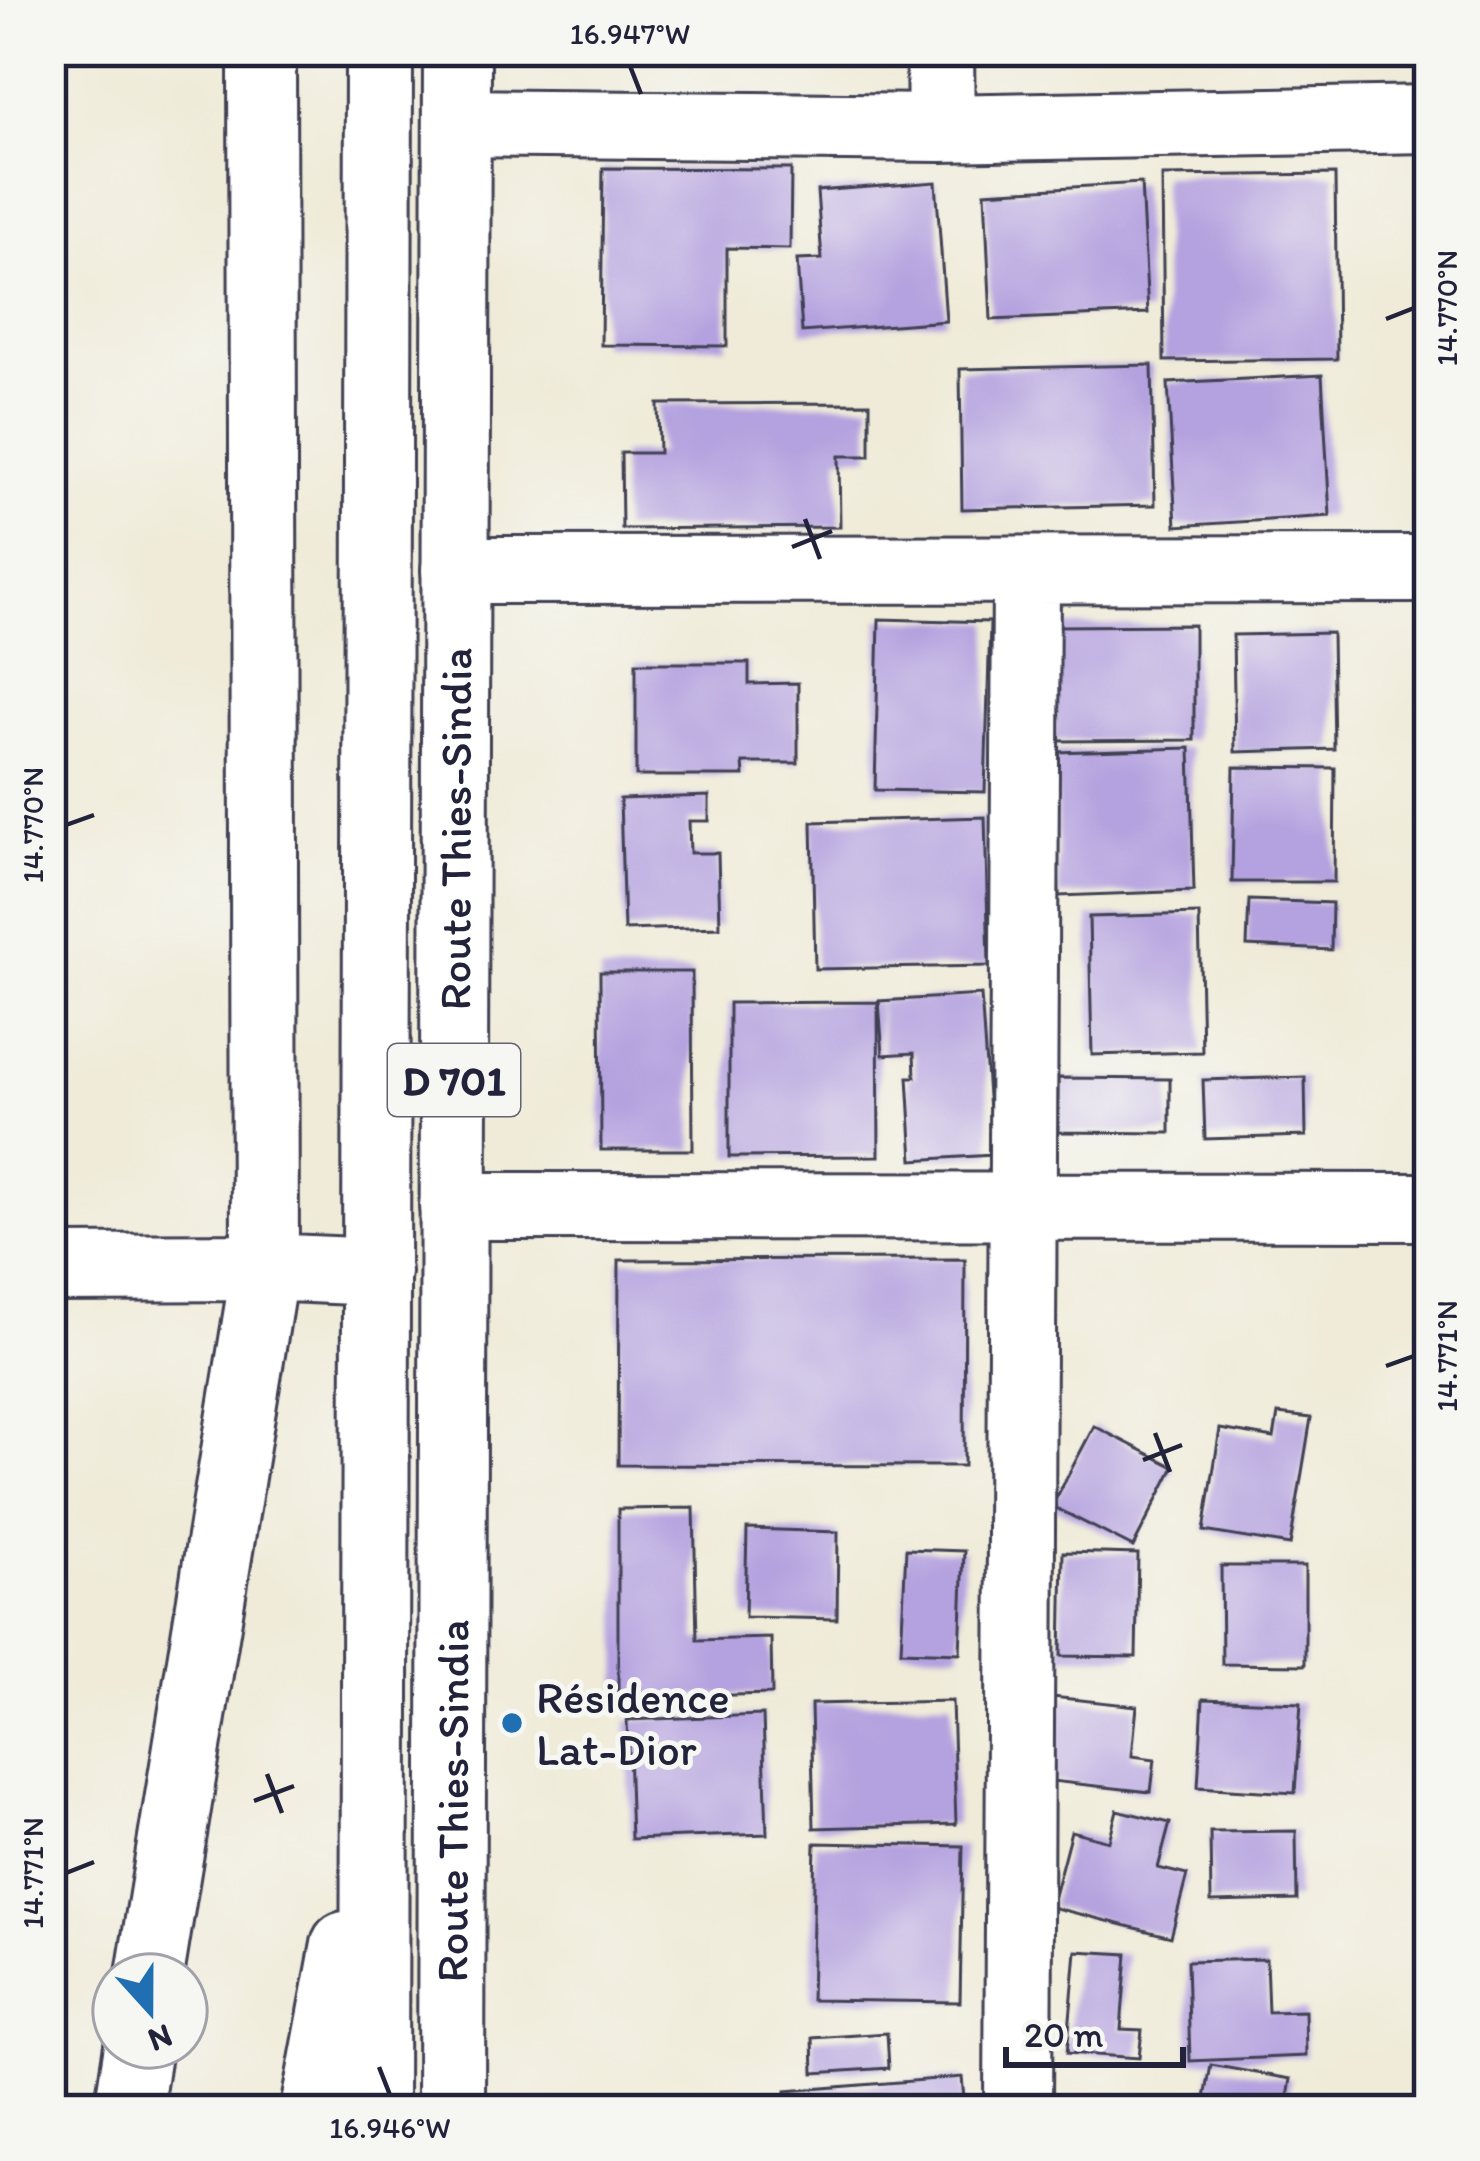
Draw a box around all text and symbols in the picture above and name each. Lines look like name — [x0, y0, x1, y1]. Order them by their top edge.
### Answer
text: 16.947°W — [570, 15, 690, 52]
text: 14.770°N — [1428, 250, 1465, 366]
street label: Route Thies-Sindia — [427, 648, 482, 1010]
text: 14.770°N — [14, 767, 51, 883]
road number: D 701 — [388, 1044, 520, 1116]
text: 14.771°N — [1428, 1300, 1465, 1412]
street label: Route Thies-Sindia — [424, 1620, 479, 1982]
place label: Résidence Lat-Dior — [536, 1670, 730, 1776]
marker: Résidence Lat-Dior — [499, 1710, 525, 1736]
text: 14.771°N — [14, 1817, 51, 1929]
north arrow — [90, 1951, 210, 2071]
scale bar — [1006, 1993, 1183, 2067]
text: 20 m — [1024, 2013, 1104, 2056]
text: N — [143, 2016, 178, 2061]
text: 16.946°W — [329, 2109, 451, 2146]

